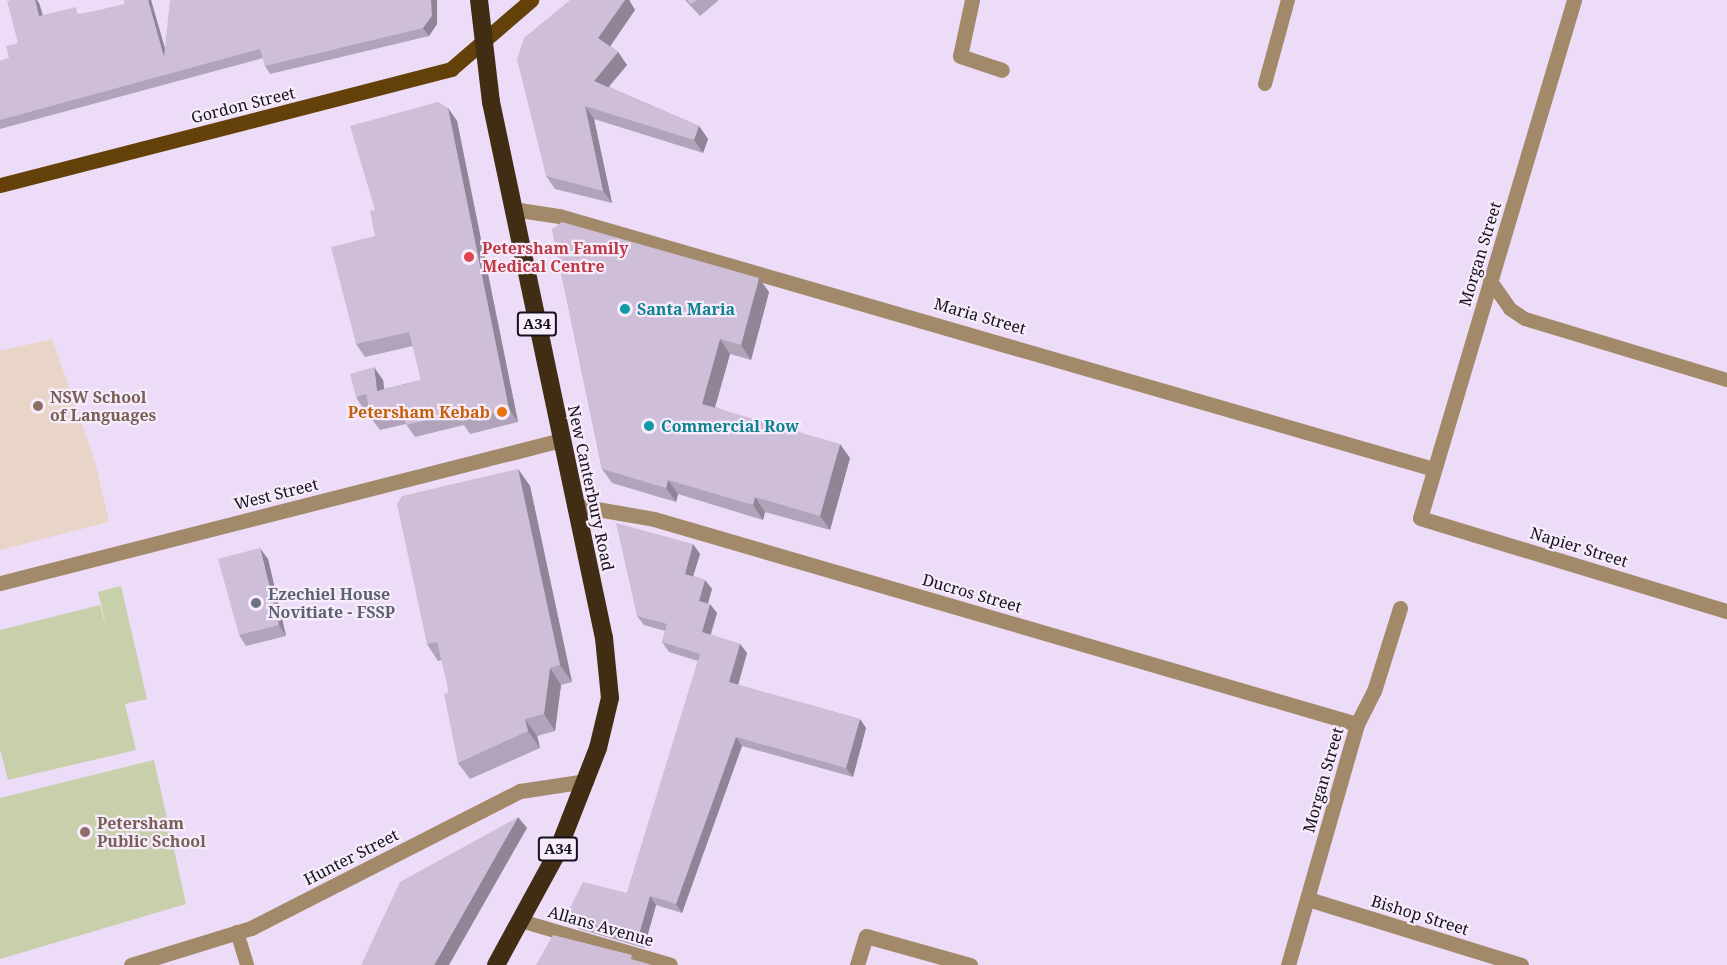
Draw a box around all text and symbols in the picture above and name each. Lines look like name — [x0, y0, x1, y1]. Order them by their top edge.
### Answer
street label: Gordon Street — [189, 83, 297, 127]
street label: Morgan Street — [1455, 199, 1505, 309]
place label: Petersham Family Medical Centre — [482, 238, 628, 276]
marker: Petersham Family Medical Centre — [460, 248, 478, 266]
street label: Maria Street — [932, 294, 1028, 338]
place label: Santa Maria — [637, 299, 735, 319]
marker: Santa Maria — [618, 302, 632, 316]
road number: A34 — [516, 312, 558, 336]
place label: NSW School of Languages — [50, 387, 156, 425]
marker: NSW School of Languages — [31, 399, 45, 413]
place label: Petersham Kebab — [348, 402, 490, 422]
street label: New Canterbury Road — [564, 403, 618, 573]
marker: Petersham Kebab — [495, 405, 509, 419]
place label: Commercial Row — [661, 416, 799, 436]
marker: Commercial Row — [642, 419, 656, 433]
street label: West Street — [232, 474, 320, 514]
street label: Napier Street — [1528, 523, 1630, 571]
street label: Ducros Street — [920, 570, 1024, 616]
place label: Ezechiel House Novitiate - FSSP — [268, 584, 395, 622]
marker: Ezechiel House Novitiate - FSSP — [249, 596, 263, 610]
street label: Morgan Street — [1299, 725, 1347, 835]
place label: Petersham Public School — [97, 813, 206, 851]
marker: Petersham Public School — [78, 825, 92, 839]
street label: Hunter Street — [300, 825, 402, 889]
road number: A34 — [537, 837, 579, 861]
street label: Bishop Street — [1369, 891, 1471, 939]
street label: Allans Avenue — [546, 902, 656, 950]

